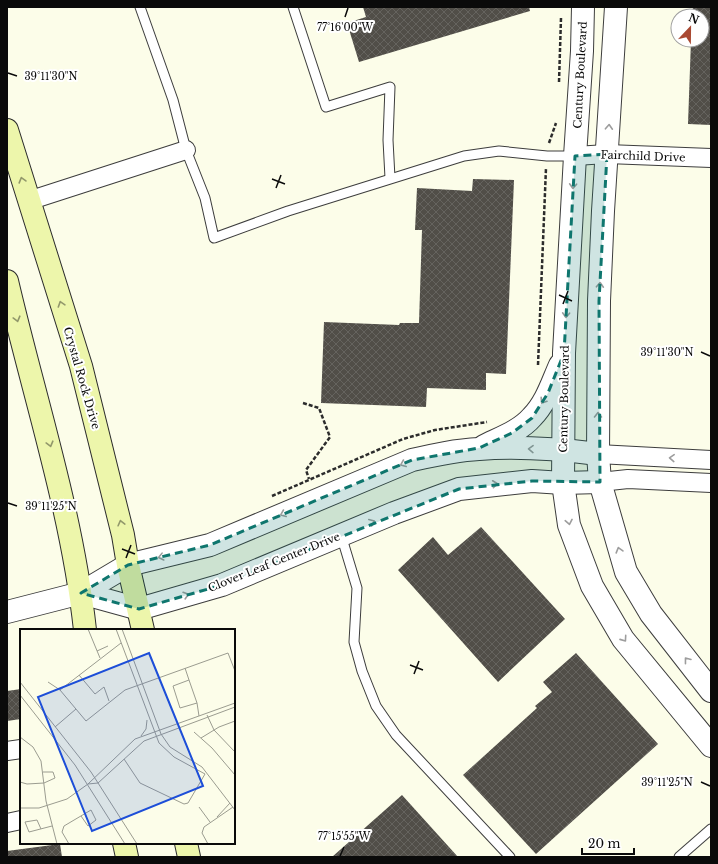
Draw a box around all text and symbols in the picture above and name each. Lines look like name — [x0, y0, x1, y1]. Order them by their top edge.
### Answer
north arrow — [670, 8, 710, 48]
text: N — [686, 10, 702, 27]
street label: Century Boulevard — [570, 20, 590, 129]
text: 77°16'00"W — [317, 21, 373, 34]
text: 39°11'30"N — [24, 70, 78, 83]
one-way arrow — [605, 124, 614, 130]
street label: Fairchild Drive — [600, 148, 686, 164]
one-way arrow — [18, 176, 27, 183]
one-way arrow — [569, 183, 577, 189]
one-way arrow — [596, 282, 604, 288]
one-way arrow — [57, 300, 66, 307]
one-way arrow — [562, 312, 571, 318]
one-way arrow — [12, 315, 21, 322]
street label: Crystal Rock Drive — [61, 325, 103, 431]
street label: Century Boulevard — [556, 345, 572, 453]
text: 39°11'30"N — [640, 346, 694, 359]
one-way arrow — [540, 397, 548, 404]
one-way arrow — [594, 412, 602, 418]
one-way arrow — [45, 441, 53, 448]
one-way arrow — [528, 445, 534, 453]
one-way arrow — [669, 454, 675, 462]
one-way arrow — [400, 459, 408, 467]
one-way arrow — [492, 480, 498, 489]
text: 39°11'25"N — [25, 500, 77, 513]
one-way arrow — [280, 509, 288, 517]
one-way arrow — [368, 519, 375, 527]
one-way arrow — [564, 519, 573, 525]
one-way arrow — [117, 520, 125, 527]
street label: Clover Leaf Center Drive — [206, 529, 342, 595]
one-way arrow — [615, 547, 624, 554]
one-way arrow — [158, 552, 165, 561]
one-way arrow — [182, 592, 189, 600]
inset map — [20, 629, 235, 844]
one-way arrow — [619, 634, 626, 641]
one-way arrow — [684, 658, 691, 665]
text: 39°11'25"N — [641, 776, 693, 789]
text: 77°15'55"W — [318, 830, 370, 843]
scale bar — [582, 830, 634, 856]
text: 20 m — [588, 836, 620, 851]

